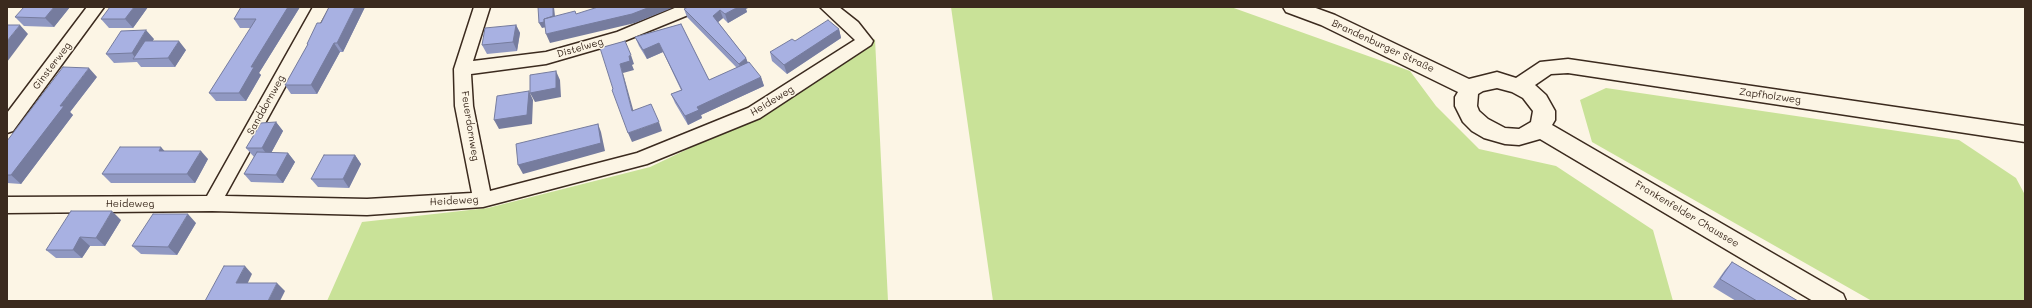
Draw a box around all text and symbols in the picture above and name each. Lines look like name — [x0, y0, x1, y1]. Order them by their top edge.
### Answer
street label: Brandenburger Straße — [1330, 17, 1436, 75]
street label: Distelweg — [555, 36, 605, 60]
street label: Ginsterweg — [30, 40, 74, 92]
street label: Sanddornweg — [245, 73, 287, 137]
street label: Heideweg — [748, 83, 796, 119]
street label: Zapfholzweg — [1738, 86, 1802, 106]
street label: Feuerdornweg — [459, 90, 481, 162]
street label: Frankenfelder Chaussee — [1633, 178, 1741, 250]
street label: Heideweg — [429, 194, 479, 208]
street label: Heideweg — [106, 198, 154, 210]

